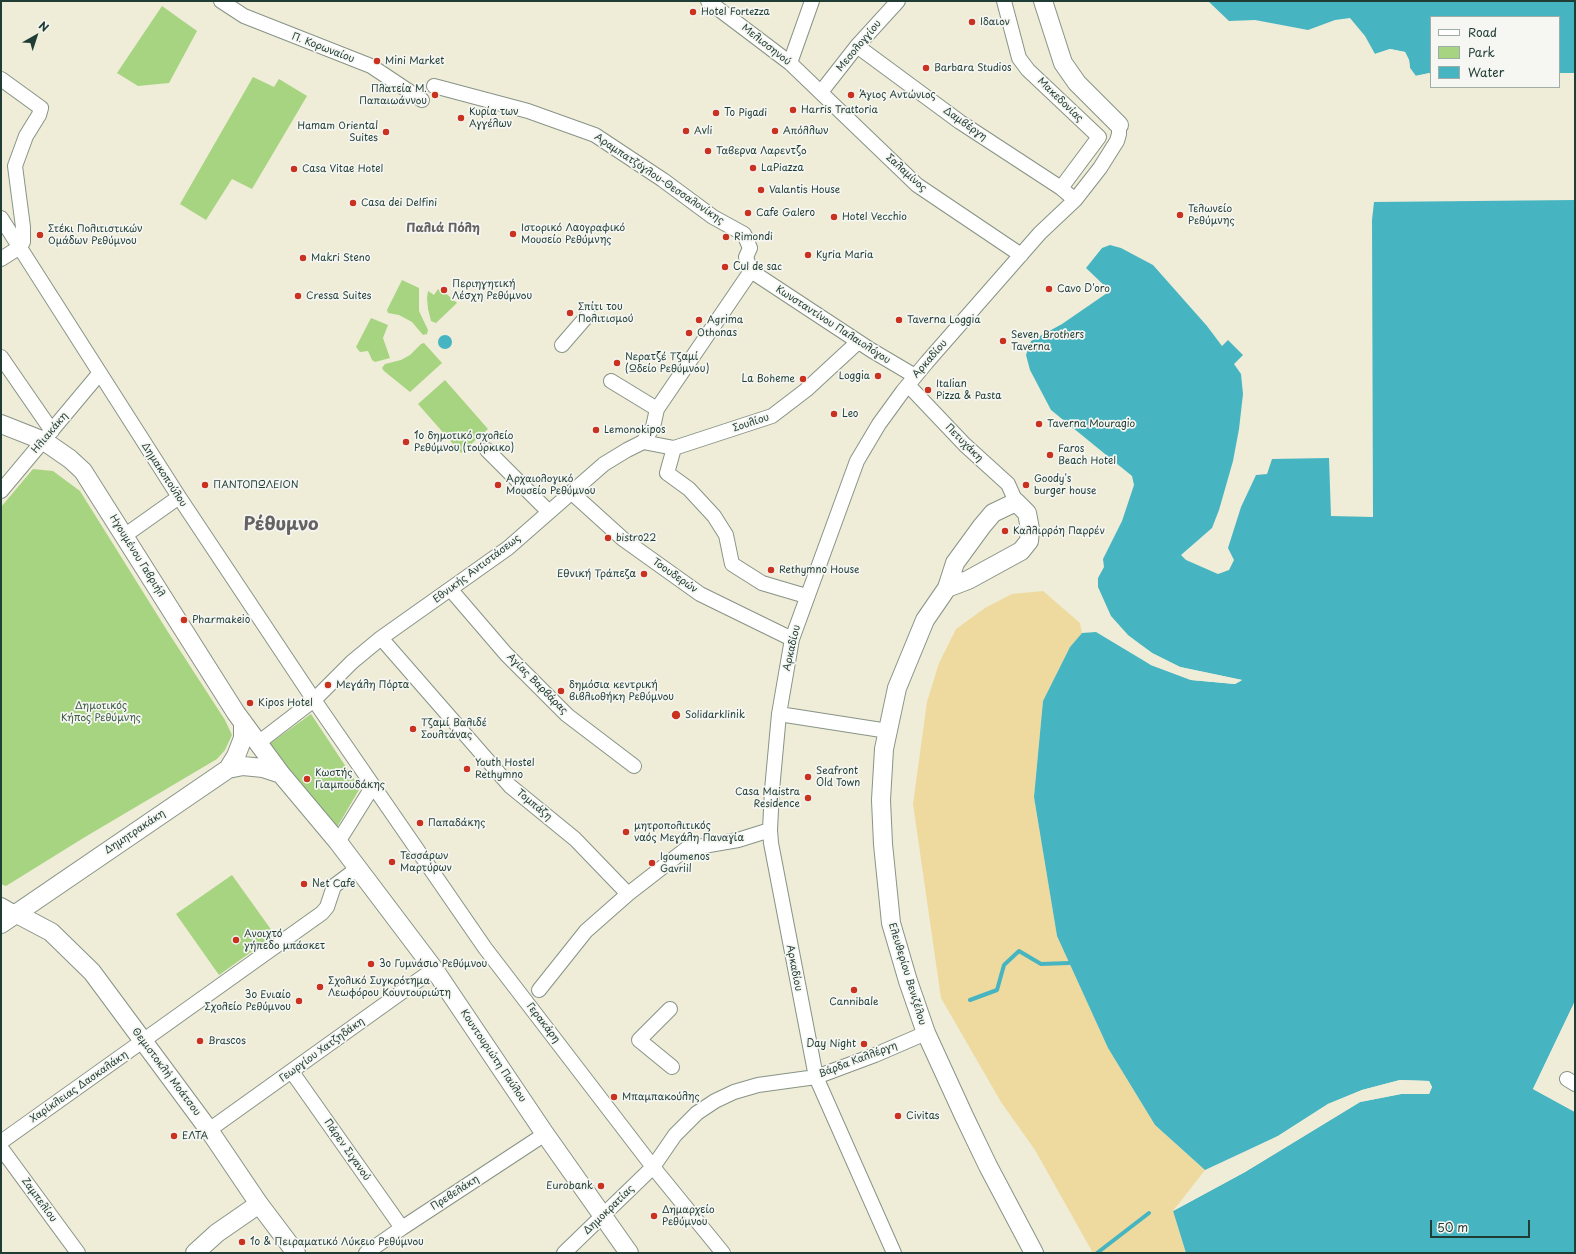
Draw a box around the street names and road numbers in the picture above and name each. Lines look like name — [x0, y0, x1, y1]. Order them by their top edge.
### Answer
street label: Μεσολογγίου — [834, 18, 884, 74]
street label: Μελισσηνού — [739, 22, 793, 68]
street label: Π. Κορωναίου — [290, 31, 356, 65]
street label: Μακεδονίας — [1035, 75, 1085, 125]
street label: Δαμβέργη — [941, 105, 989, 143]
street label: Αραμπατζόγλου-Θεσσαλονίκης — [592, 131, 726, 227]
street label: Σαλαμίνος — [883, 152, 929, 194]
street label: Κωνσταντίνου Παλαιολόγου — [773, 283, 893, 367]
street label: Αρκαδίου — [910, 337, 950, 381]
street label: Ηλιακάκη — [29, 410, 71, 456]
street label: Σουλίου — [731, 411, 771, 435]
street label: Πετυχάκη — [943, 422, 985, 464]
street label: Δημακοπούλου — [139, 441, 189, 509]
street label: Ηγουμένου Γαβριήλ — [107, 513, 167, 599]
street label: Εθνικής Αντιστάσεως — [431, 532, 523, 606]
street label: Τσουδερών — [650, 556, 700, 596]
street label: Αρκαδίου — [781, 624, 803, 672]
street label: Αγίας Βαρβάρας — [504, 651, 570, 717]
street label: Τομπάζη — [514, 787, 554, 823]
street label: Δημητρακάκη — [102, 807, 168, 857]
street label: Ελευθερίου Βενιζέλου — [886, 921, 928, 1027]
street label: Αρκαδίου — [784, 944, 804, 992]
street label: Γερακάρη — [524, 1001, 562, 1045]
street label: Κουντουριώτη Παύλου — [458, 1007, 528, 1105]
street label: Γεωργίου Χατζηδάκη — [277, 1015, 367, 1085]
street label: Θεμιστοκλή Μοάτσου — [129, 1026, 203, 1118]
street label: Βάρδα Καλλέργη — [817, 1039, 899, 1081]
street label: Χαρίκλειας Δασκαλάκη — [28, 1049, 130, 1125]
street label: Πάρεν Σιγανού — [321, 1117, 373, 1183]
street label: Πρεβελάκη — [429, 1173, 481, 1213]
street label: Ζαμπελίου — [19, 1175, 59, 1225]
street label: Δημοκρατίας — [581, 1183, 637, 1237]

